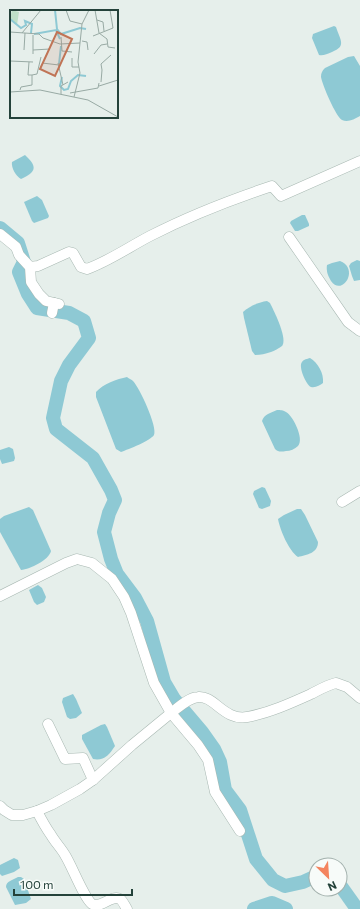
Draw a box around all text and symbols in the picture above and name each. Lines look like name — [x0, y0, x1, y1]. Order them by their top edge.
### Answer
inset map — [10, 10, 118, 118]
north arrow — [308, 857, 348, 897]
scale bar — [14, 871, 132, 897]
text: 100 m — [20, 877, 54, 891]
text: N — [326, 879, 339, 894]

